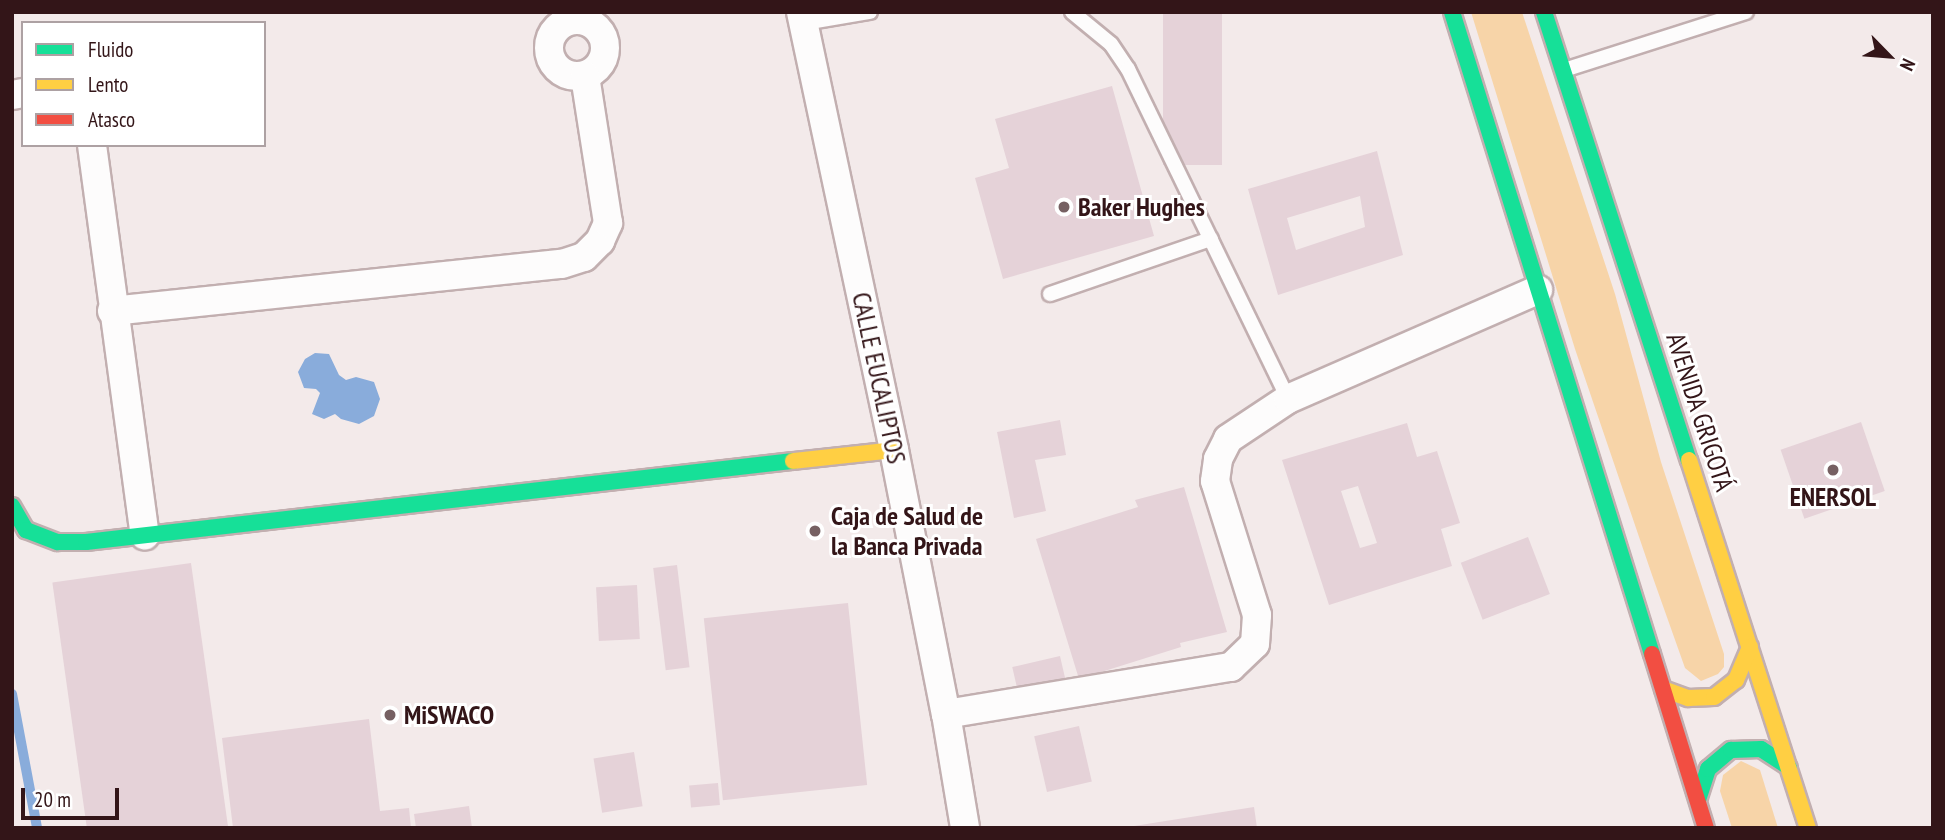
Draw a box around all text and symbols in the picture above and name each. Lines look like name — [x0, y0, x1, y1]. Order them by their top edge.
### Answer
legend — [21, 21, 266, 147]
north arrow — [1854, 21, 1924, 91]
text: Fluido — [88, 36, 133, 63]
text: N — [1895, 55, 1921, 75]
text: Lento — [88, 71, 128, 98]
text: Atasco — [88, 106, 135, 133]
place label: Baker Hughes — [1078, 191, 1205, 223]
marker: Baker Hughes — [1056, 199, 1072, 215]
street label: CALLE EUCALIPTOS — [846, 289, 912, 467]
street label: AVENIDA GRIGOTÁ — [1660, 329, 1740, 495]
marker: ENERSOL — [1825, 462, 1841, 478]
place label: ENERSOL — [1790, 481, 1876, 513]
place label: Caja de Salud de la Banca Privada — [831, 500, 983, 562]
marker: Caja de Salud de la Banca Privada — [805, 521, 825, 541]
place label: MiSWACO — [404, 699, 494, 731]
marker: MiSWACO — [382, 707, 398, 723]
scale bar — [24, 774, 122, 818]
text: 20 m — [34, 786, 71, 813]

